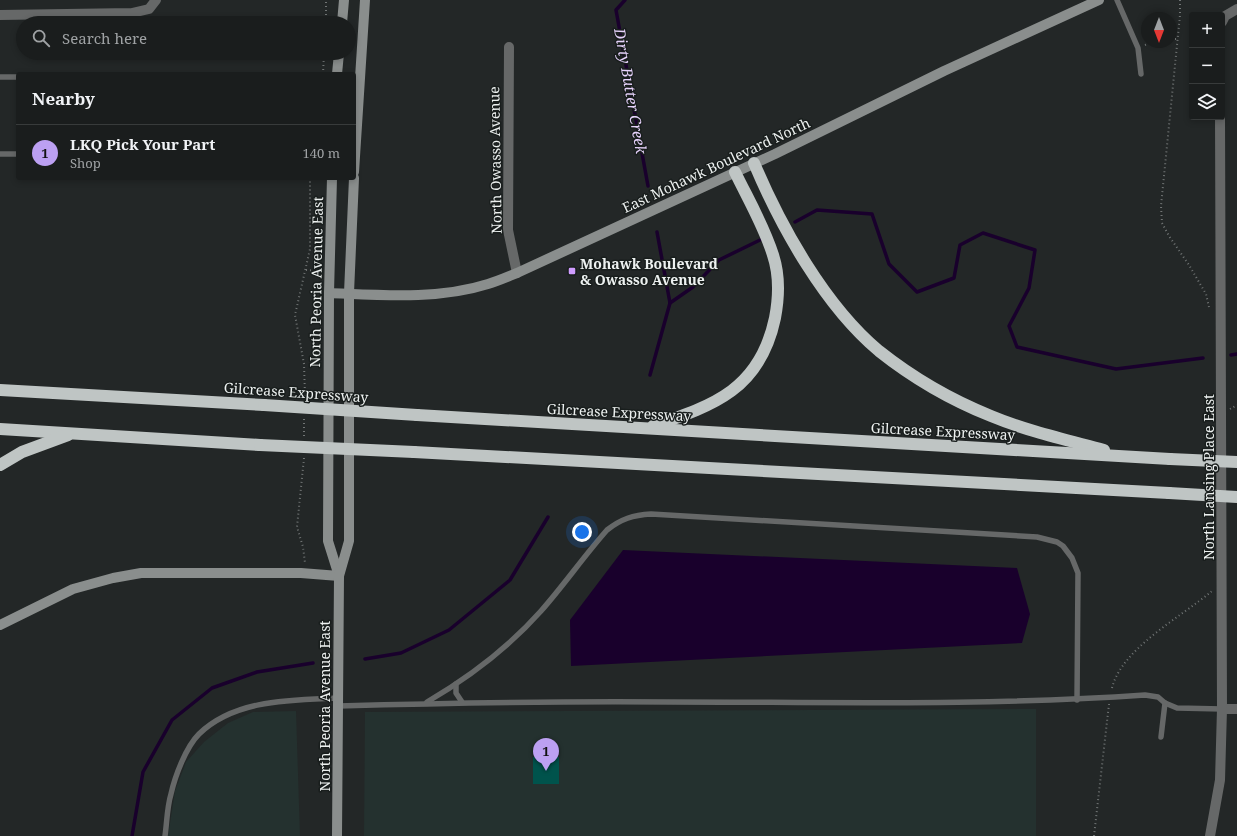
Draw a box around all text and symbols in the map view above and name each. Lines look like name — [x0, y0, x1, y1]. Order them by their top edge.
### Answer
north arrow — [1141, 12, 1177, 48]
map controls — [1189, 12, 1225, 120]
button: + — [1189, 12, 1225, 48]
search box — [16, 16, 356, 60]
water label: Dirty Butter Creek — [610, 26, 652, 156]
icon: search — [30, 27, 52, 49]
text: Search here — [62, 28, 147, 48]
button: − — [1189, 48, 1225, 84]
button: layers — [1189, 84, 1225, 120]
street label: North Owasso Avenue — [484, 86, 506, 234]
text: Nearby — [32, 87, 95, 110]
street label: East Mohawk Boulevard North — [619, 113, 813, 217]
text: LKQ Pick Your Part — [70, 134, 215, 154]
text: 1 — [41, 144, 49, 162]
text: 140 m — [303, 144, 340, 162]
text: Shop — [70, 154, 101, 172]
street label: North Peoria Avenue East — [305, 196, 327, 368]
place label: Mohawk Boulevard & Owasso Avenue — [580, 254, 718, 289]
marker: Mohawk Boulevard & Owasso Avenue — [567, 266, 577, 276]
street label: Gilcrease Expressway — [223, 377, 369, 407]
street label: North Lansing Place East — [1199, 394, 1218, 560]
street label: Gilcrease Expressway — [546, 399, 692, 425]
street label: Gilcrease Expressway — [870, 418, 1016, 444]
your location — [572, 522, 592, 542]
street label: North Peoria Avenue East — [315, 620, 334, 791]
pin: 1 — [533, 738, 559, 771]

